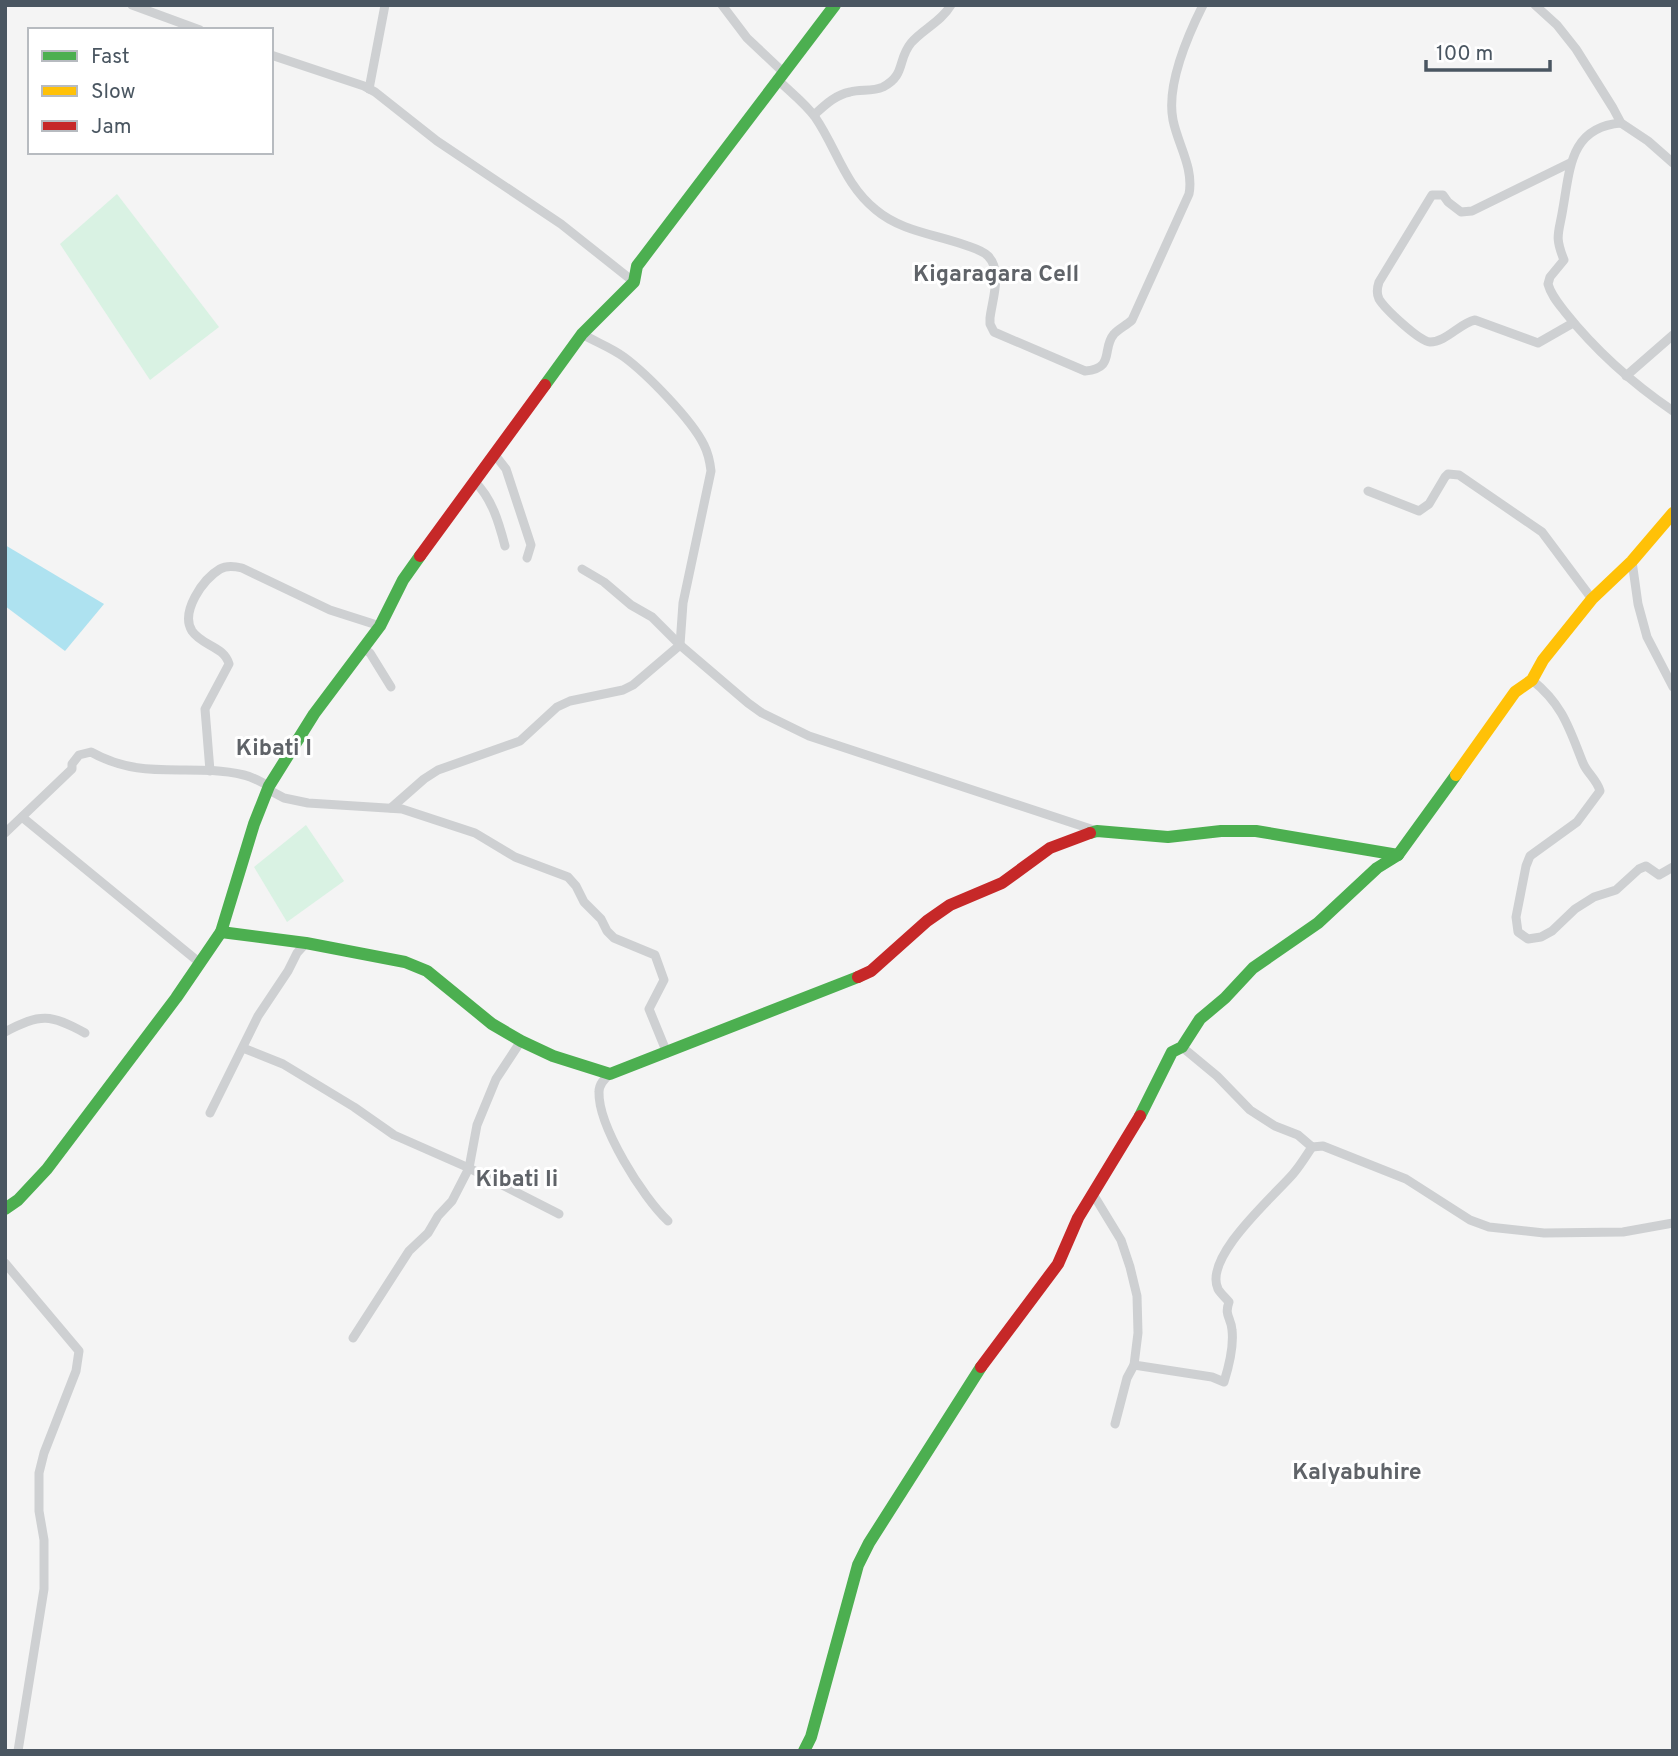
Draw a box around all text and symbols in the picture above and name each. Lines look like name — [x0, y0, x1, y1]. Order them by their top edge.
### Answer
legend — [28, 28, 273, 154]
scale bar — [1426, 28, 1550, 72]
text: 100 m — [1436, 41, 1493, 68]
text: Fast — [91, 44, 130, 71]
text: Slow — [91, 79, 136, 106]
text: Jam — [91, 114, 132, 141]
district label: Kigaragara Cell — [913, 261, 1079, 290]
district label: Kibati I — [236, 735, 312, 764]
district label: Kibati Ii — [476, 1166, 558, 1195]
district label: Kalyabuhire — [1292, 1459, 1422, 1488]

